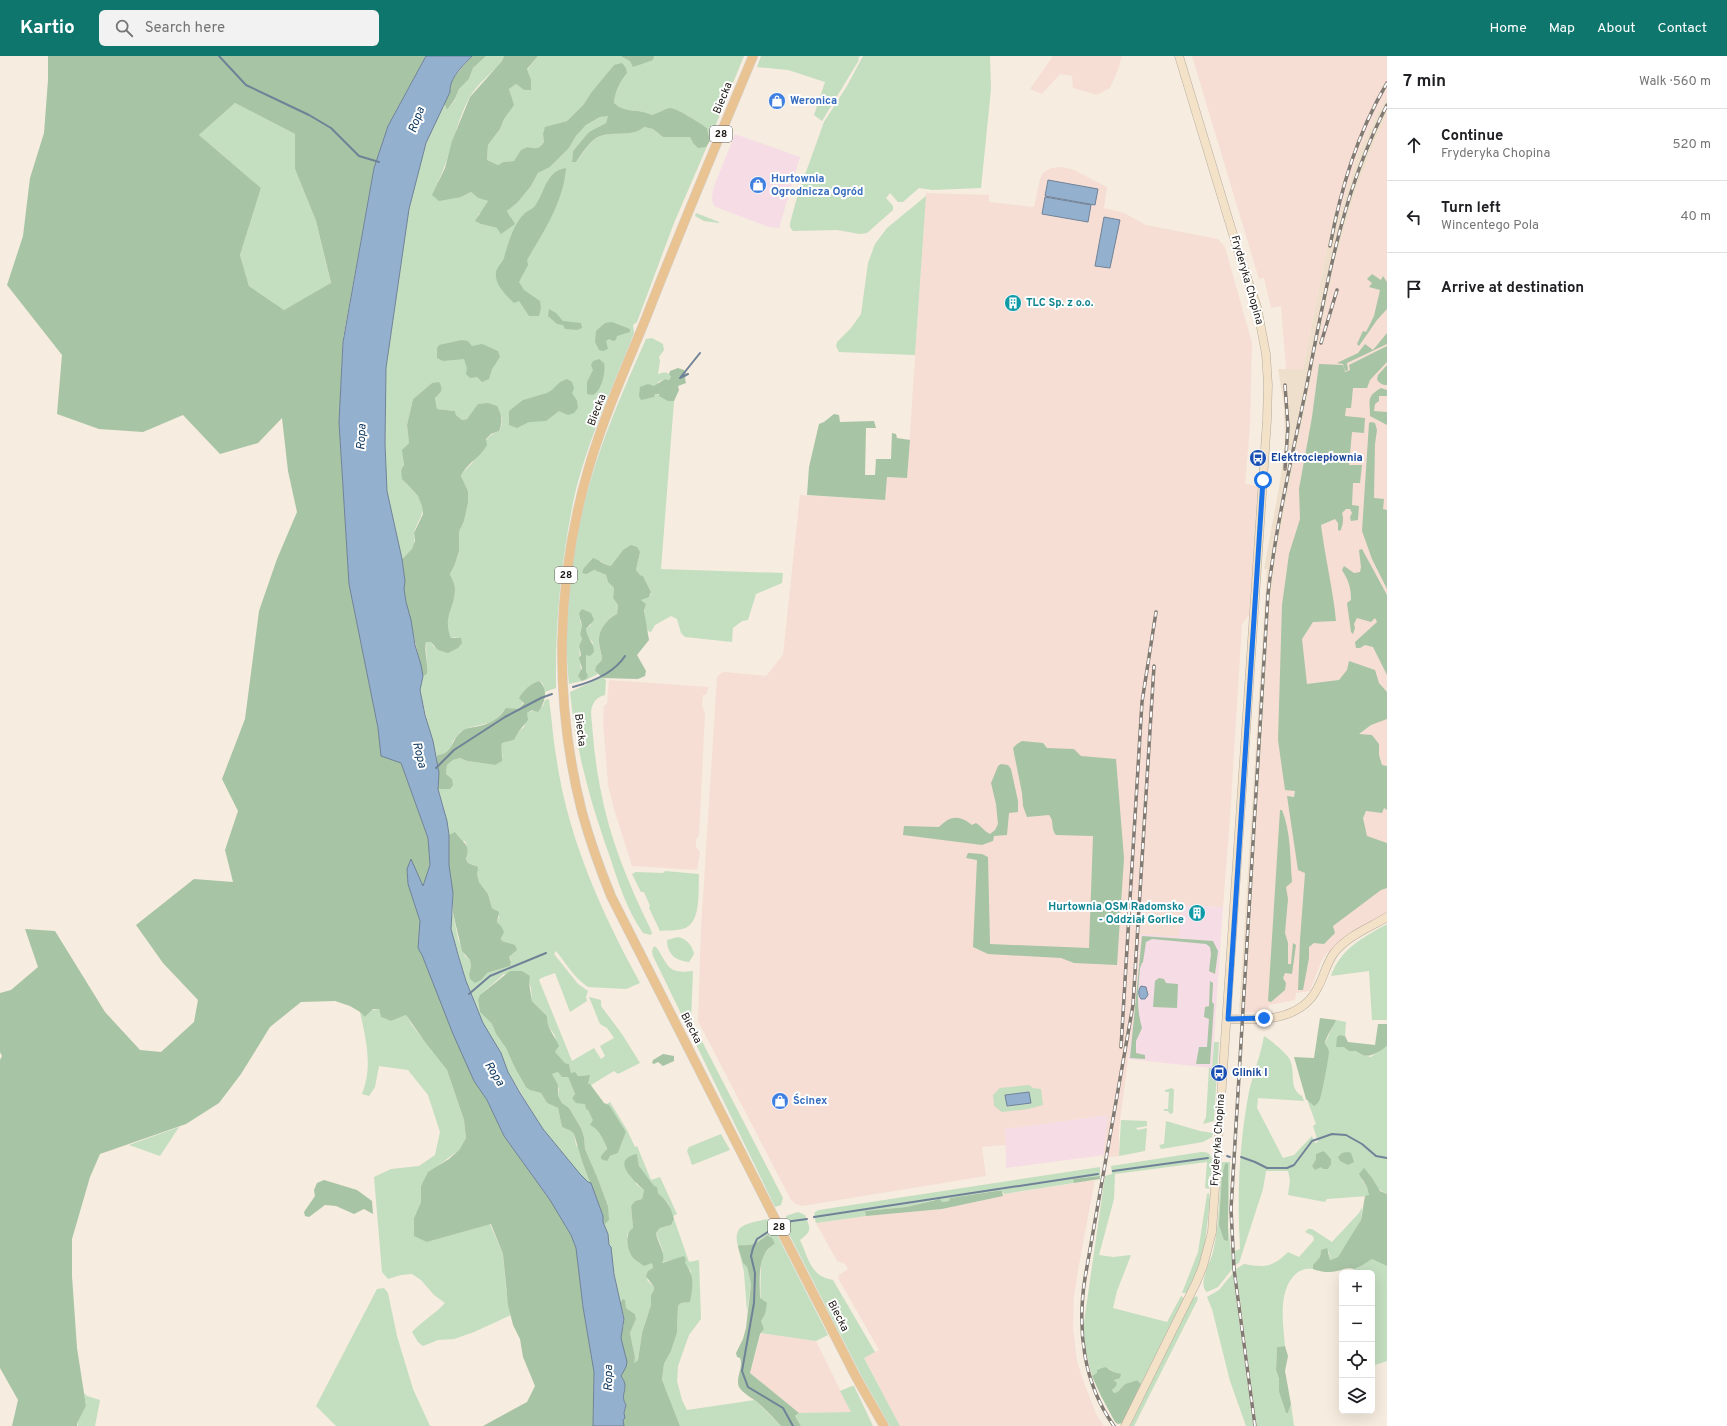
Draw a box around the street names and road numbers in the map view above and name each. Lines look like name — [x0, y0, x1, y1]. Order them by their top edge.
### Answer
street label: Biecka — [710, 80, 736, 116]
road number: 28 — [710, 126, 732, 142]
street label: Fryderyka Chopina — [1228, 234, 1267, 327]
street label: Biecka — [585, 392, 610, 428]
road number: 28 — [555, 567, 577, 583]
street label: Biecka — [571, 713, 589, 747]
street label: Biecka — [677, 1010, 705, 1046]
street label: Fryderyka Chopina — [1208, 1093, 1228, 1187]
road number: 28 — [768, 1219, 790, 1235]
street label: Biecka — [824, 1298, 852, 1334]

